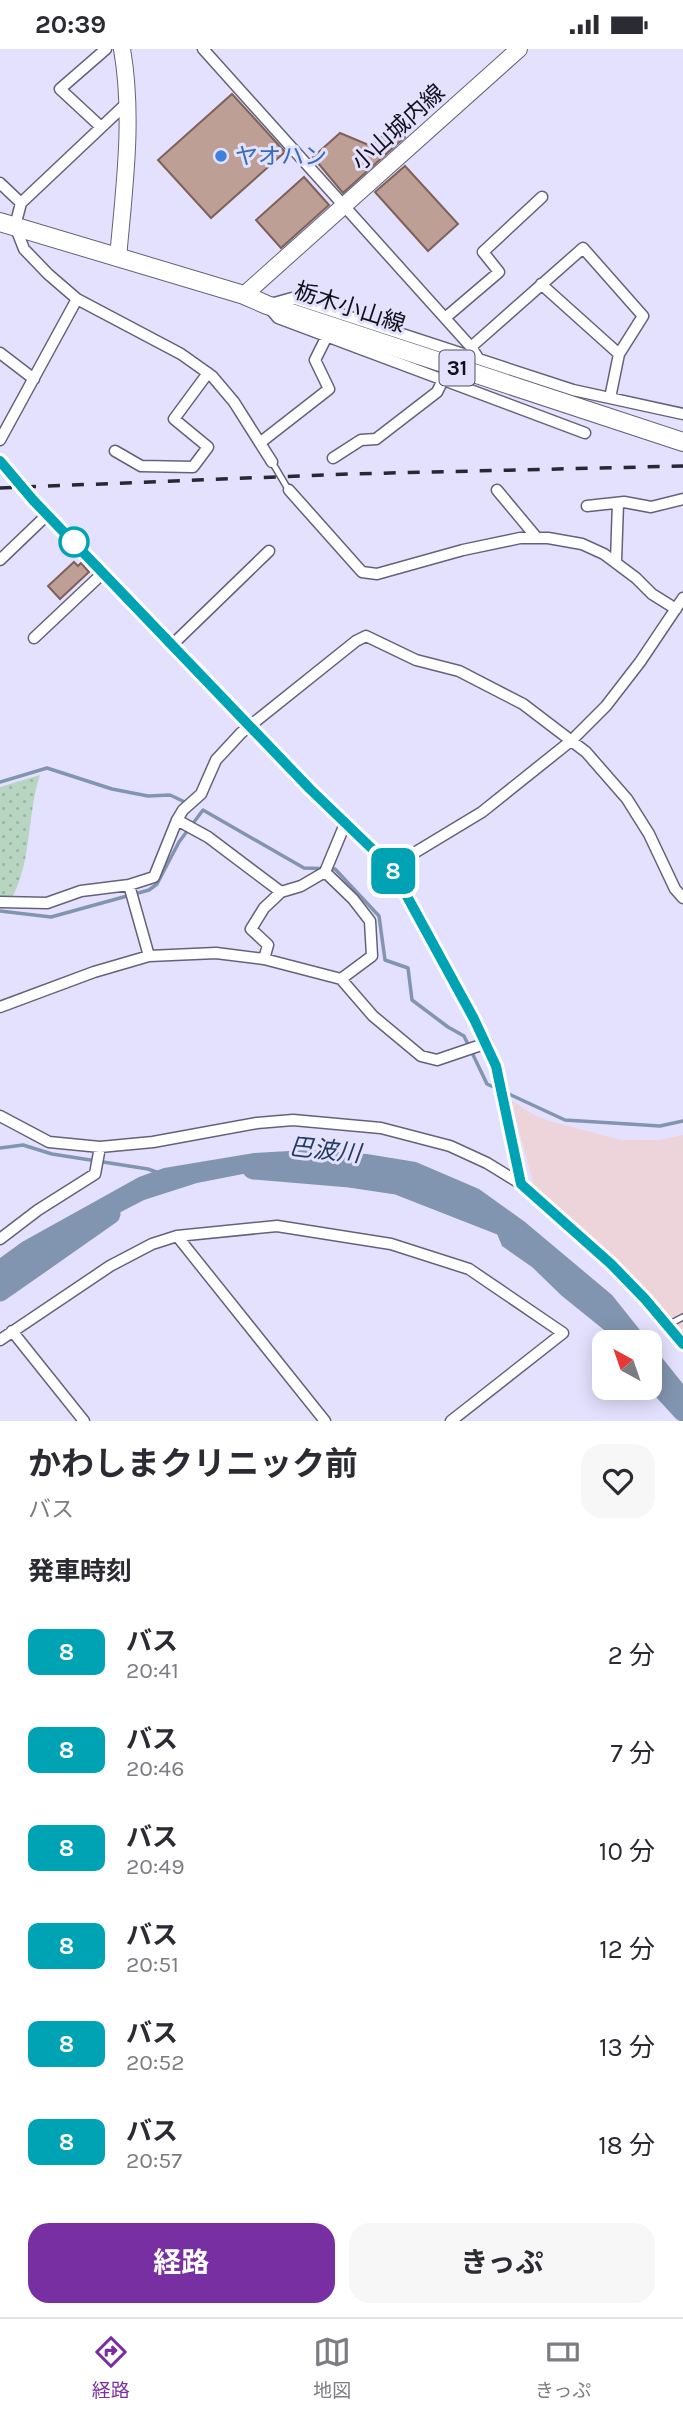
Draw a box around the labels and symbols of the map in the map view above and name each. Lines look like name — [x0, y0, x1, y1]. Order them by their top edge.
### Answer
street label: 小山城内線 — [347, 79, 450, 176]
place label: ヤオハン — [235, 143, 327, 170]
marker: ヤオハン — [213, 148, 229, 164]
street label: 栃木小山線 — [291, 277, 409, 338]
road number: 31 — [440, 351, 475, 385]
unlabelled marker — [59, 527, 89, 557]
line badge: 8 — [370, 848, 416, 894]
water label: 巴波川 — [288, 1132, 365, 1168]
north arrow — [592, 1330, 662, 1400]

